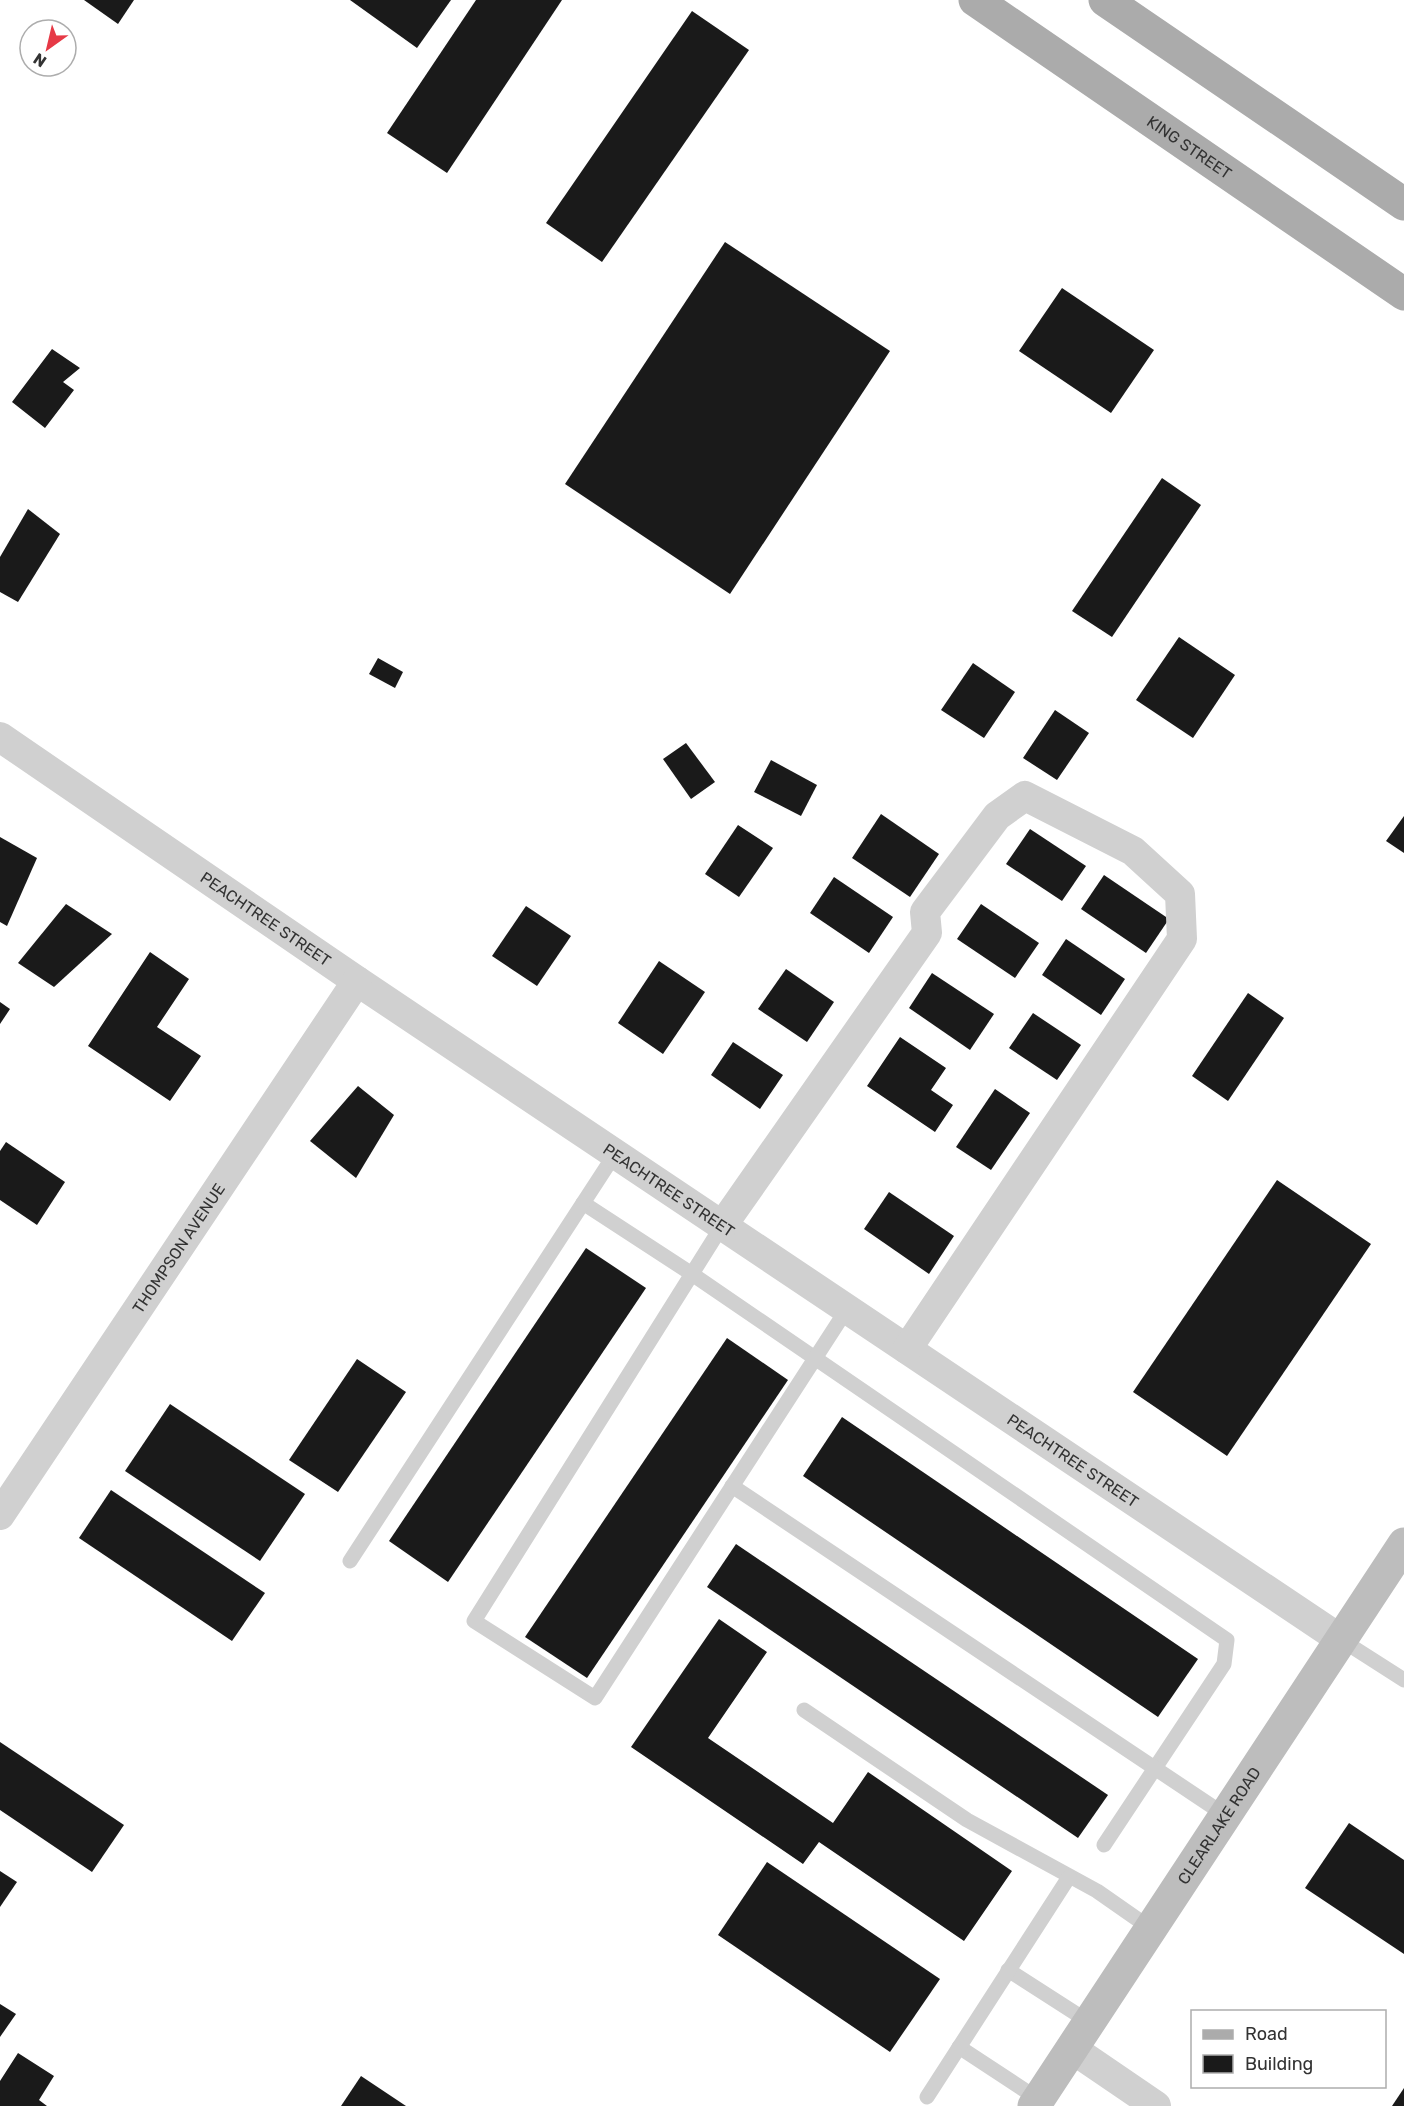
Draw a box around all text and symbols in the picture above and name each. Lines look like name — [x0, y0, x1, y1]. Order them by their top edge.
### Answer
north arrow — [18, 18, 78, 78]
text: N — [30, 49, 50, 71]
street label: KING STREET — [1144, 111, 1235, 183]
street label: PEACHTREE STREET — [197, 867, 335, 970]
street label: PEACHTREE STREET — [600, 1139, 738, 1241]
street label: THOMPSON AVENUE — [128, 1180, 229, 1317]
street label: PEACHTREE STREET — [1004, 1410, 1142, 1511]
street label: CLEARLAKE ROAD — [1173, 1763, 1264, 1888]
legend — [1191, 2010, 1386, 2088]
text: Road — [1245, 2023, 1288, 2045]
text: Building — [1245, 2053, 1313, 2075]

